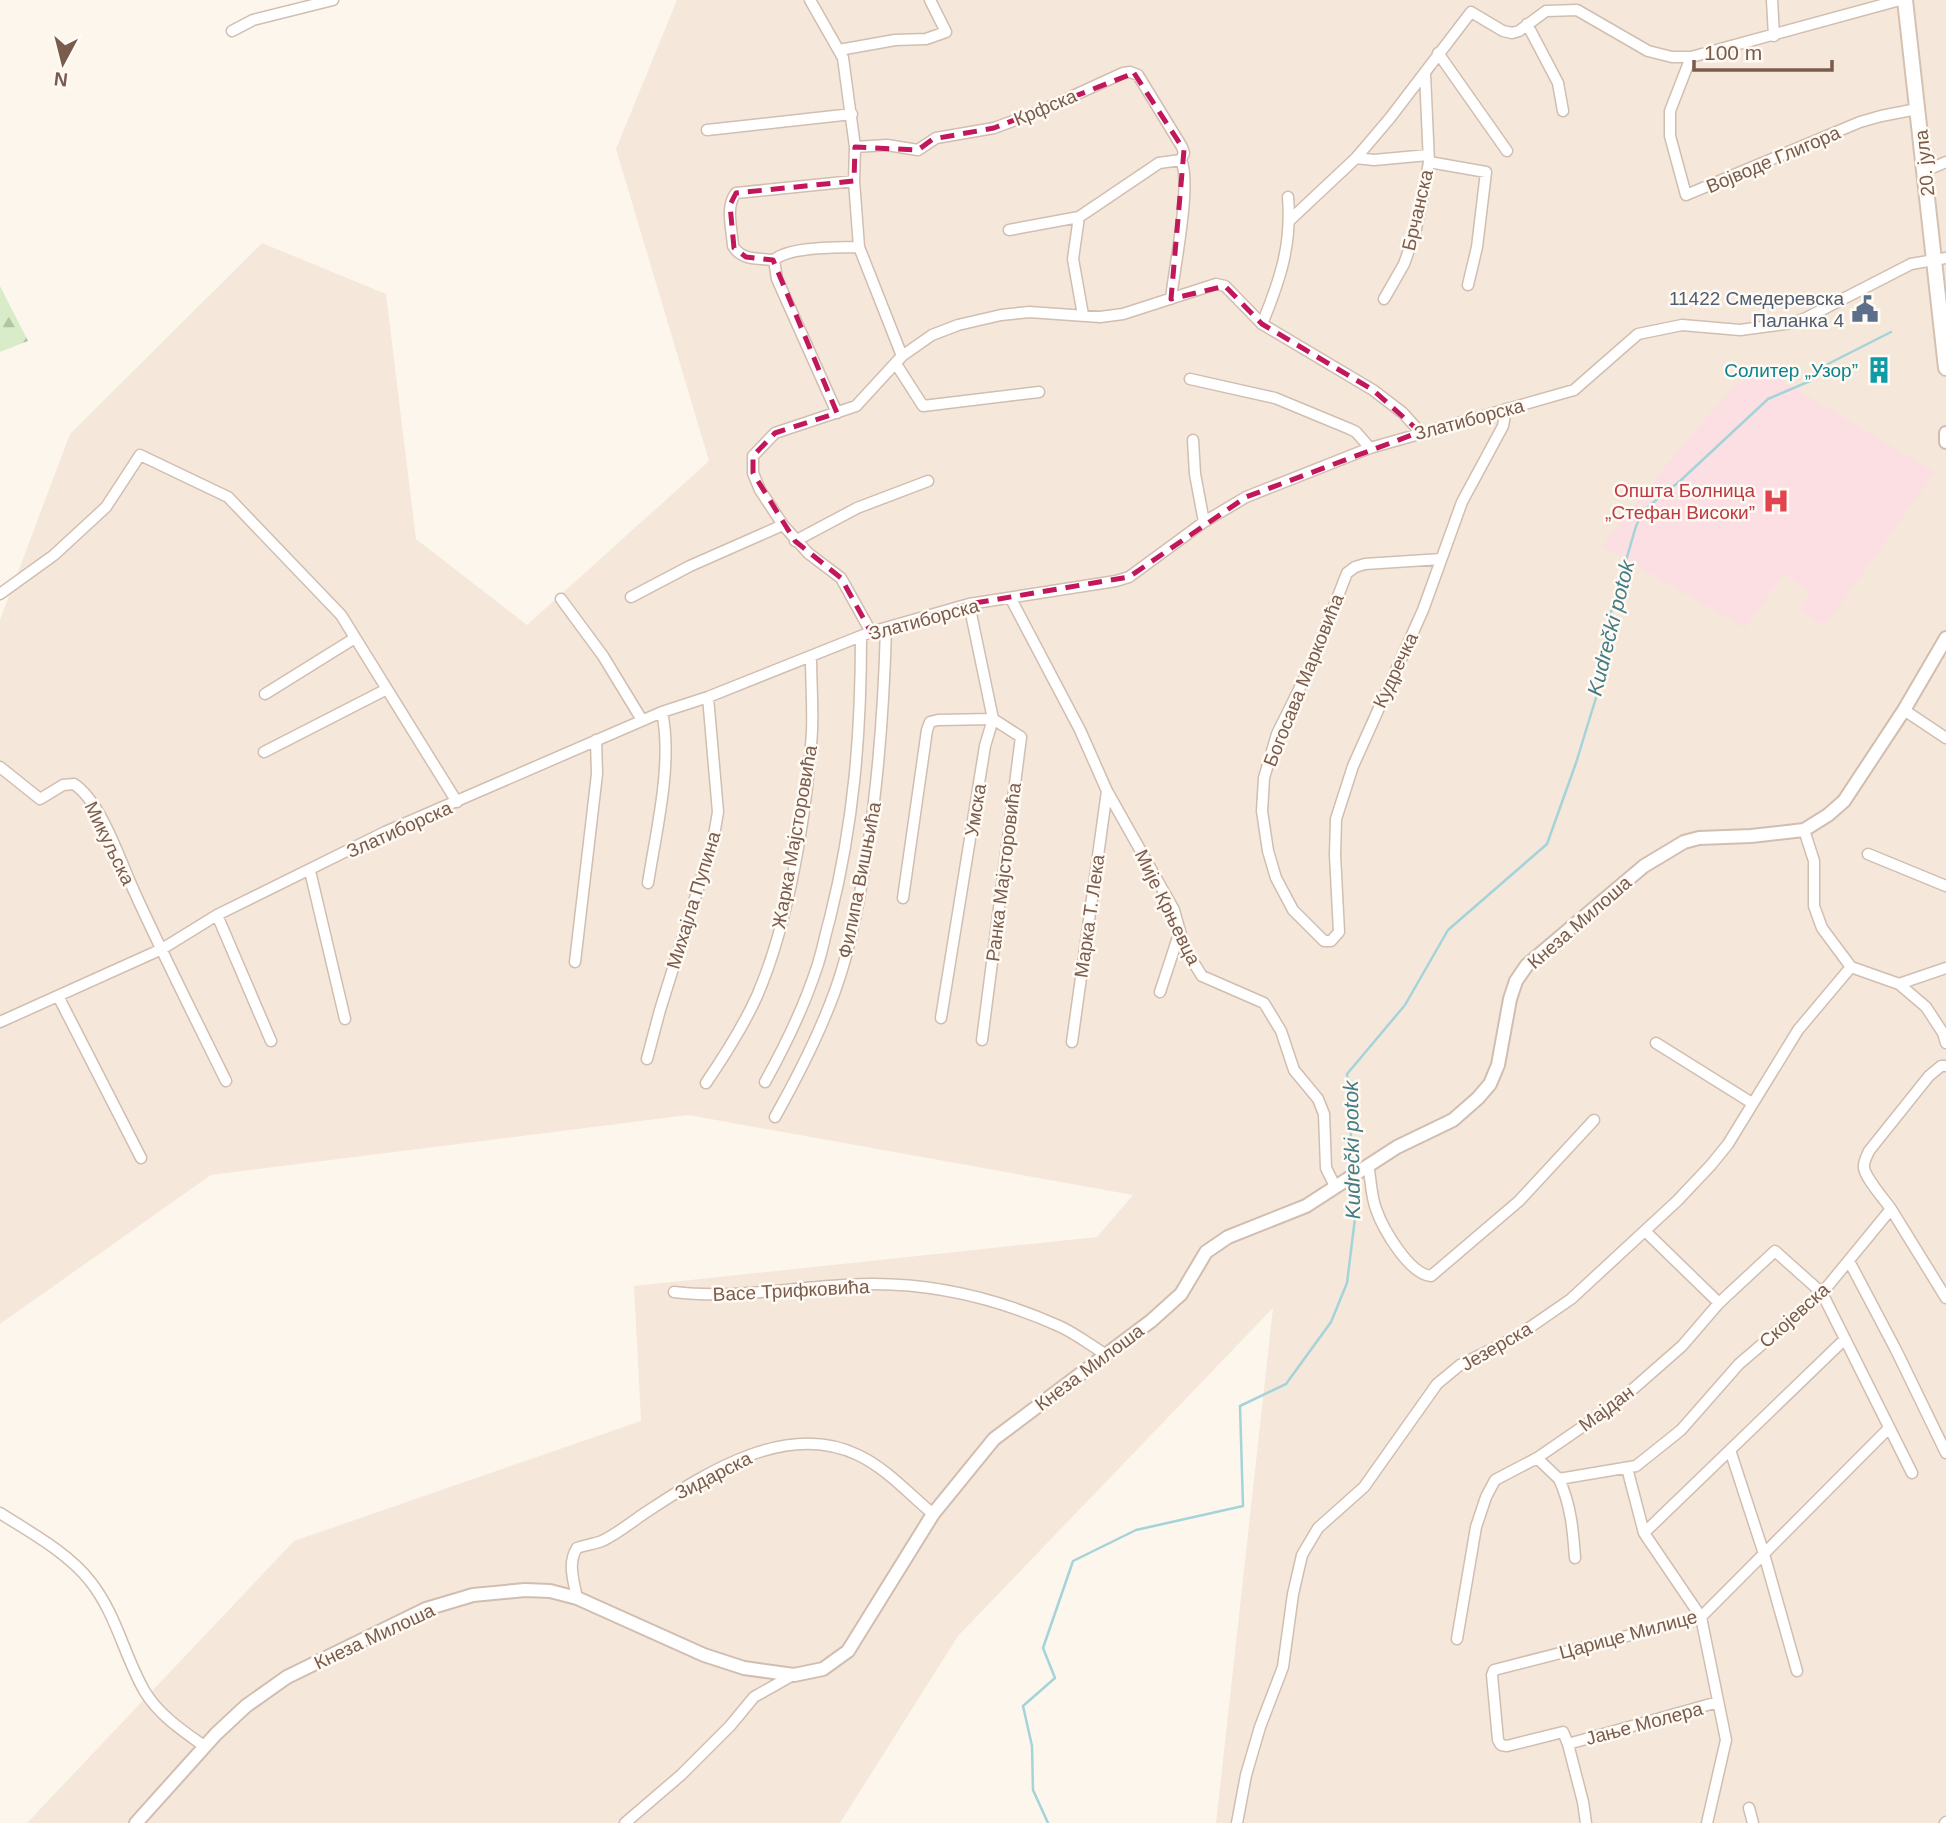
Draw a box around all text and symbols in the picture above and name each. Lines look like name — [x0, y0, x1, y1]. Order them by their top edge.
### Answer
north arrow — [28, 28, 98, 98]
scale bar — [1694, 28, 1832, 72]
text: 100 m — [1704, 41, 1762, 64]
text: N — [53, 68, 69, 91]
street label: Крфска — [1011, 85, 1080, 130]
street label: Војводе Глигора — [1703, 122, 1844, 197]
street label: 20. јула — [1911, 128, 1938, 197]
street label: Брчанска — [1398, 167, 1437, 253]
place label: 11422 Смедеревска Паланка 4 — [1669, 288, 1844, 331]
public building icon: 11422 Смедеревска Паланка 4 — [1850, 294, 1880, 324]
building icon: Солитер „Узор” — [1864, 355, 1894, 385]
place label: Солитер „Узор” — [1724, 360, 1858, 381]
street label: Златиборска — [1412, 395, 1527, 444]
place label: Општа Болница „Стефан Високи” — [1605, 480, 1755, 523]
hospital icon: Општа Болница „Стефан Високи” — [1761, 486, 1791, 516]
water label: Kudrečki potok — [1583, 556, 1639, 698]
street label: Богосава Марковића — [1259, 591, 1348, 769]
street label: Златиборска — [867, 595, 982, 644]
street label: Кудречка — [1369, 629, 1422, 711]
street label: Жарка Мајсторовића — [768, 743, 821, 930]
street label: Ранка Мајсторовића — [982, 781, 1025, 963]
street label: Умска — [961, 782, 990, 838]
street label: Златиборска — [343, 797, 455, 862]
street label: Микуљска — [80, 798, 139, 889]
street label: Филипа Вишњића — [834, 800, 885, 960]
street label: Михајла Пупина — [663, 829, 724, 971]
street label: Мије Крњевца — [1131, 846, 1205, 969]
street label: Марка Т. Лека — [1070, 853, 1109, 979]
street label: Кнеза Милоша — [1523, 871, 1636, 973]
water label: Kudrečki potok — [1339, 1079, 1364, 1220]
street label: Васе Трифковића — [712, 1276, 870, 1305]
street label: Скојевска — [1755, 1278, 1834, 1352]
street label: Језерска — [1457, 1318, 1536, 1375]
street label: Кнеза Милоша — [1031, 1320, 1148, 1415]
street label: Мајдан — [1575, 1381, 1638, 1436]
street label: Зидарска — [671, 1447, 755, 1504]
street label: Кнеза Милоша — [311, 1599, 438, 1674]
street label: Царице Милице — [1557, 1606, 1699, 1663]
street label: Јање Молера — [1583, 1698, 1705, 1749]

